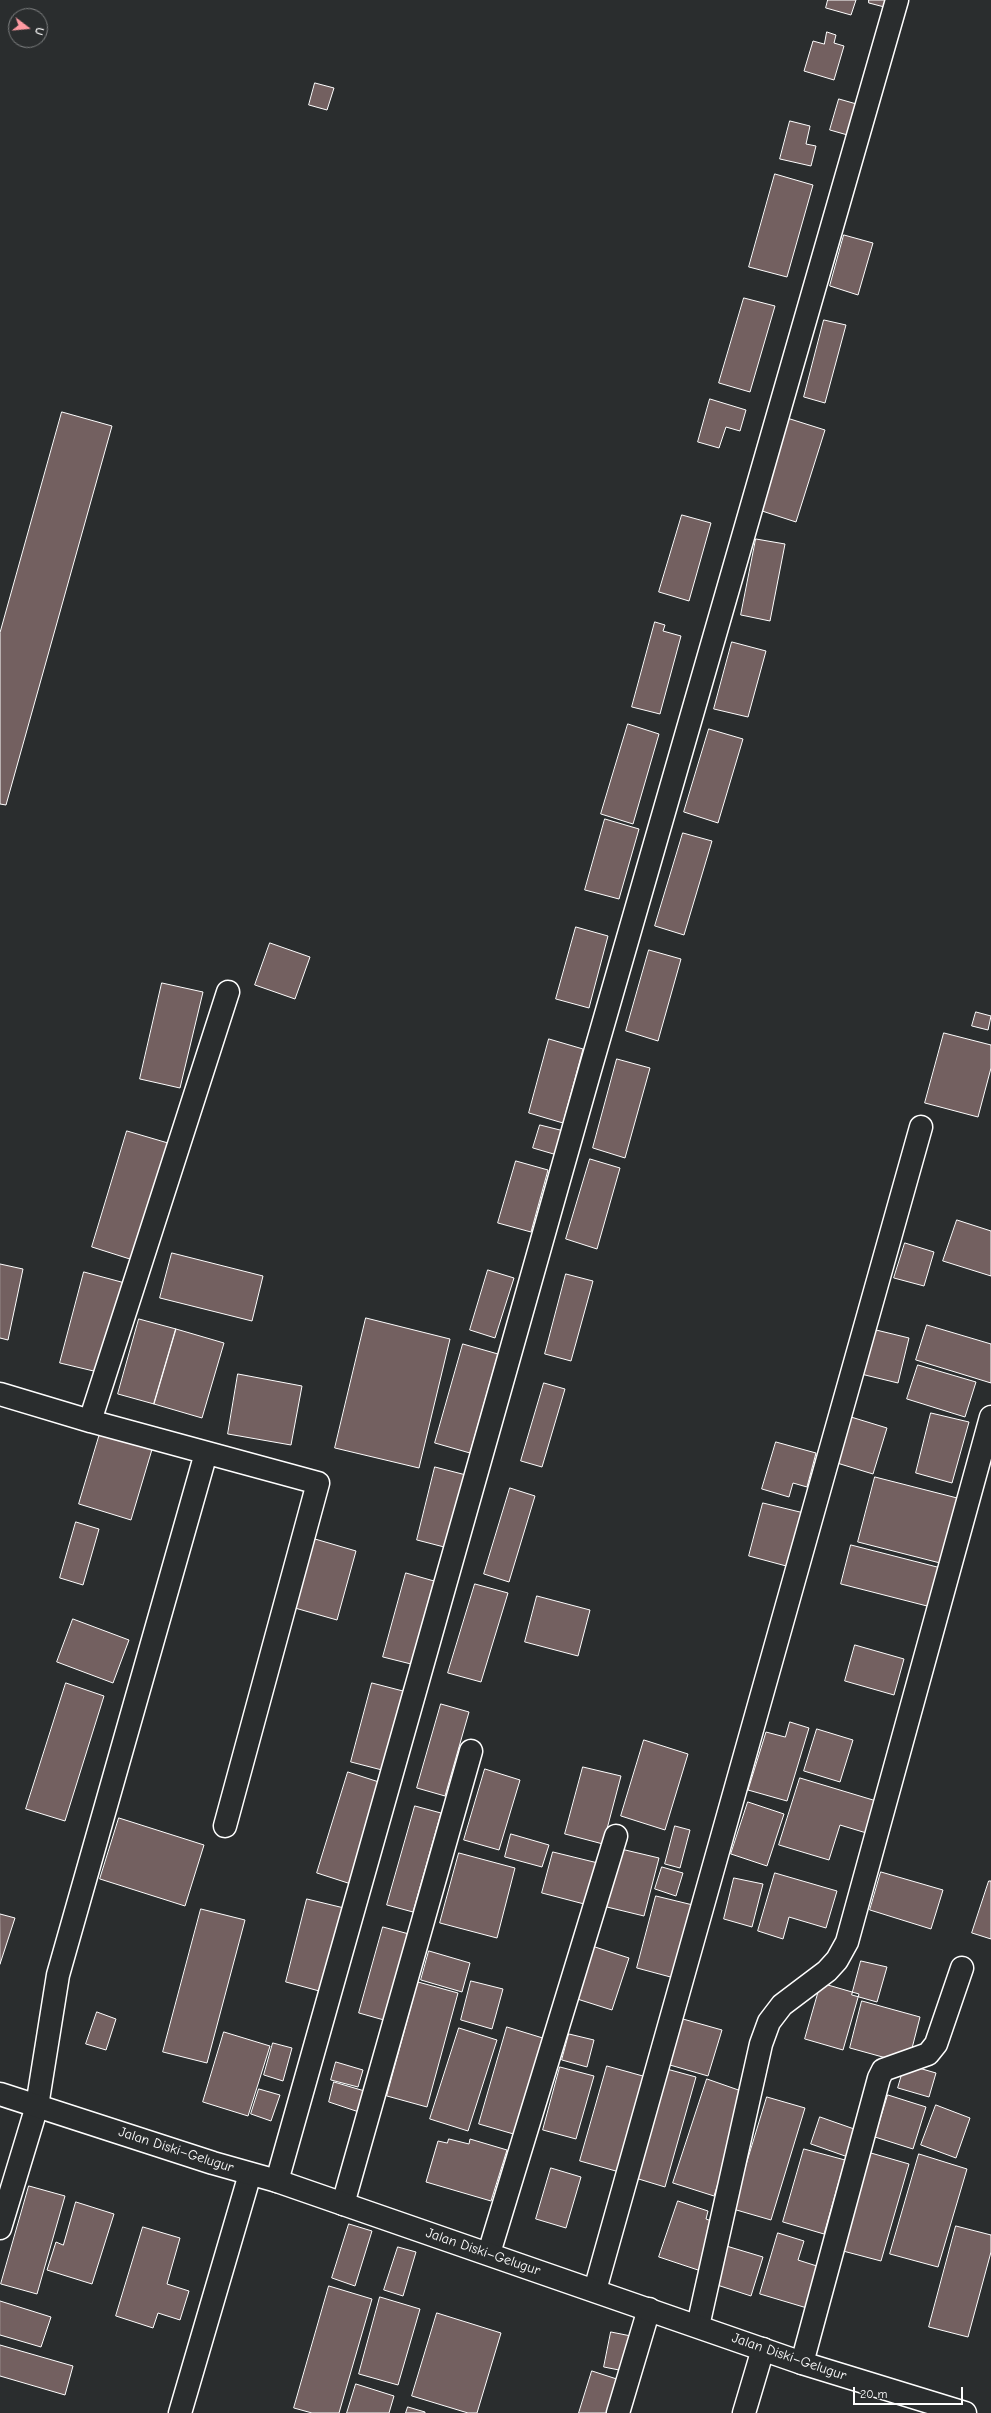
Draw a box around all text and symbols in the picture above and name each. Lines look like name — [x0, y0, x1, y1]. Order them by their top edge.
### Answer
north arrow — [8, 8, 48, 48]
text: U — [32, 26, 46, 36]
street label: Jalan Diski–Gelugur — [116, 2123, 236, 2177]
street label: Jalan Diski–Gelugur — [424, 2225, 542, 2279]
street label: Jalan Diski–Gelugur — [730, 2330, 848, 2384]
scale bar — [855, 2379, 965, 2405]
text: 20 m — [860, 2387, 888, 2401]

